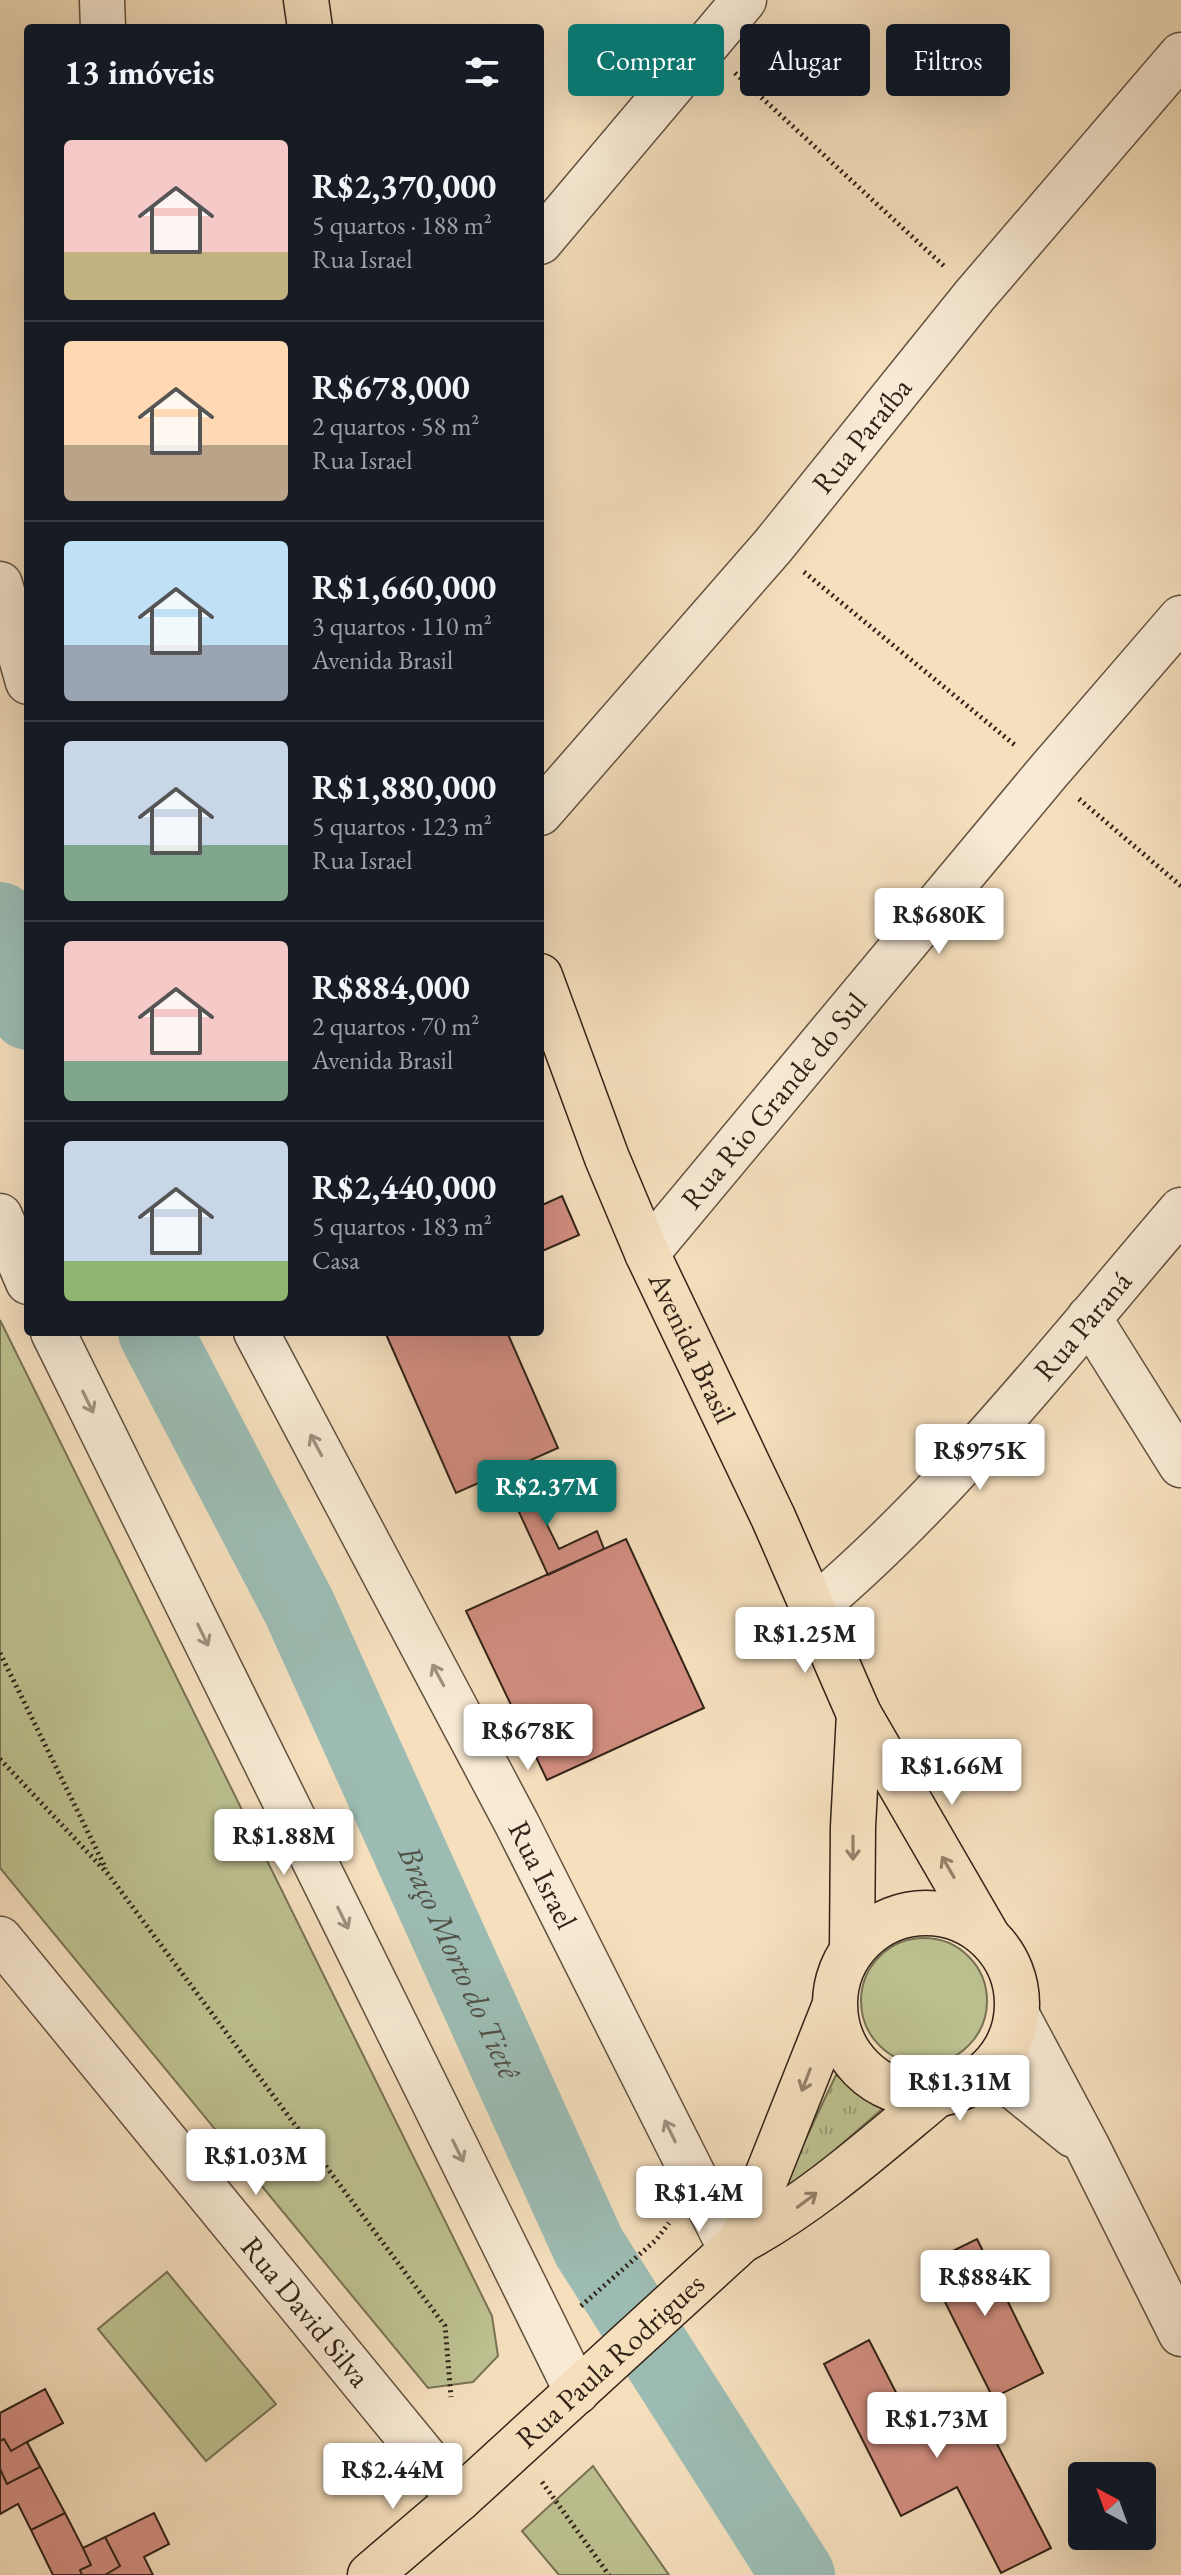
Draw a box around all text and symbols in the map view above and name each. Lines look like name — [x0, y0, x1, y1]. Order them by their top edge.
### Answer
chip: Comprar — [568, 24, 724, 96]
chip: Alugar — [740, 24, 870, 96]
chip: Filtros — [886, 24, 1010, 96]
text: 13 imóveis — [64, 50, 214, 94]
icon: filters — [460, 50, 504, 94]
text: R$2,370,000 — [312, 164, 496, 208]
icon: home — [128, 172, 224, 268]
text: 5 quartos · 188 m² — [312, 208, 492, 242]
text: Rua Israel — [312, 242, 413, 276]
text: R$678,000 — [312, 365, 470, 409]
street label: Rua Paraíba — [803, 369, 920, 502]
icon: home — [128, 373, 224, 469]
text: 2 quartos · 58 m² — [312, 409, 479, 443]
text: Rua Israel — [312, 443, 413, 477]
text: R$1,660,000 — [312, 565, 496, 609]
icon: home — [128, 573, 224, 669]
text: 3 quartos · 110 m² — [312, 609, 492, 643]
text: Avenida Brasil — [312, 643, 453, 677]
text: R$1,880,000 — [312, 765, 496, 809]
icon: home — [128, 773, 224, 869]
text: 5 quartos · 123 m² — [312, 809, 492, 843]
text: Rua Israel — [312, 843, 413, 877]
pin: R$680K — [874, 888, 1004, 956]
text: R$680K — [893, 897, 985, 931]
text: R$884,000 — [312, 965, 470, 1009]
icon: home — [128, 973, 224, 1069]
street label: Rua Rio Grande do Sul — [672, 984, 875, 1217]
text: 2 quartos · 70 m² — [312, 1009, 479, 1043]
text: Avenida Brasil — [312, 1043, 453, 1077]
text: R$2,440,000 — [312, 1165, 496, 1209]
icon: home — [128, 1173, 224, 1269]
text: 5 quartos · 183 m² — [312, 1209, 492, 1243]
text: Casa — [312, 1243, 360, 1277]
street label: Rua Paraná — [1025, 1263, 1140, 1389]
street label: Avenida Brasil — [640, 1265, 745, 1430]
one-way arrow — [80, 1389, 96, 1413]
pin: R$975K — [915, 1424, 1045, 1492]
text: R$975K — [934, 1433, 1026, 1467]
one-way arrow — [308, 1434, 323, 1458]
pin: R$2.37M — [473, 1460, 621, 1528]
text: R$2.37M — [495, 1469, 599, 1503]
pin: R$1.25M — [731, 1607, 879, 1675]
text: R$1.25M — [753, 1616, 857, 1650]
one-way arrow — [196, 1623, 211, 1647]
one-way arrow — [430, 1663, 445, 1687]
pin: R$678K — [463, 1704, 593, 1772]
text: R$678K — [482, 1713, 574, 1747]
pin: R$1.66M — [878, 1739, 1026, 1807]
text: R$1.66M — [900, 1748, 1004, 1782]
pin: R$1.88M — [210, 1809, 358, 1877]
street label: Rua Israel — [500, 1814, 587, 1935]
text: R$1.88M — [232, 1818, 336, 1852]
one-way arrow — [845, 1834, 861, 1861]
water label: Braço Morto do Tietê — [388, 1838, 532, 2087]
one-way arrow — [940, 1856, 956, 1879]
one-way arrow — [336, 1906, 351, 1930]
pin: R$1.31M — [886, 2055, 1034, 2123]
text: R$1.31M — [908, 2064, 1012, 2098]
one-way arrow — [797, 2067, 812, 2092]
one-way arrow — [661, 2120, 677, 2144]
pin: R$1.03M — [182, 2129, 330, 2197]
text: R$1.03M — [204, 2138, 308, 2172]
one-way arrow — [451, 2139, 466, 2163]
pin: R$1.4M — [634, 2166, 764, 2234]
text: R$1.4M — [654, 2175, 744, 2209]
one-way arrow — [796, 2192, 817, 2209]
street label: Rua David Silva — [233, 2228, 379, 2395]
pin: R$884K — [920, 2250, 1050, 2318]
text: R$884K — [939, 2259, 1031, 2293]
street label: Rua Paula Rodrigues — [507, 2264, 712, 2456]
pin: R$1.73M — [863, 2392, 1011, 2460]
text: R$1.73M — [885, 2401, 989, 2435]
pin: R$2.44M — [319, 2443, 467, 2511]
text: R$2.44M — [341, 2452, 445, 2486]
north arrow — [1068, 2462, 1156, 2550]
map controls — [1068, 2462, 1156, 2550]

